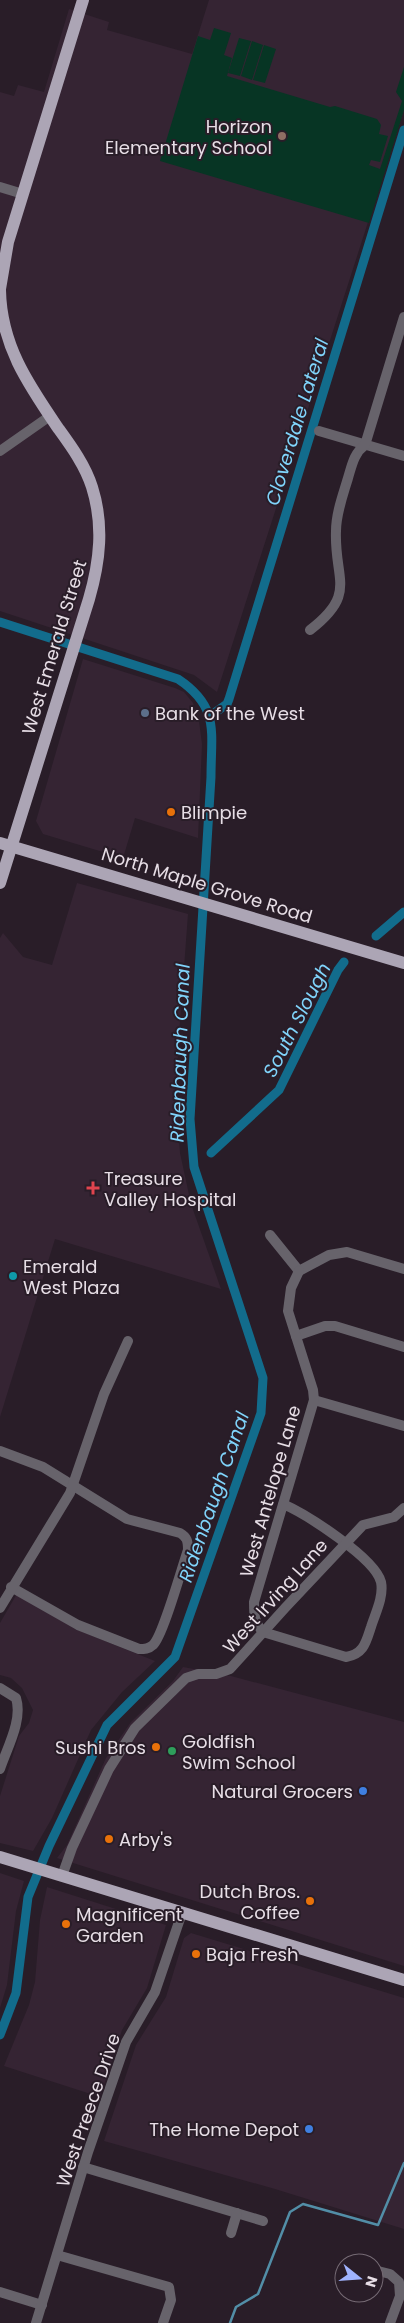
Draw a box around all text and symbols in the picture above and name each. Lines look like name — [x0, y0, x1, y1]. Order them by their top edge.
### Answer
place label: Horizon Elementary School — [105, 114, 272, 160]
marker: Horizon Elementary School — [276, 130, 288, 142]
water label: Cloverdale Lateral — [259, 335, 335, 509]
street label: West Emerald Street — [16, 557, 92, 737]
place label: Bank of the West — [155, 701, 305, 726]
marker: Bank of the West — [139, 707, 151, 719]
place label: Blimpie — [181, 800, 247, 825]
marker: Blimpie — [165, 806, 177, 818]
street label: North Maple Grove Road — [99, 841, 315, 929]
water label: South Slough — [257, 958, 337, 1082]
water label: Ridenbaugh Canal — [163, 963, 197, 1143]
place label: Treasure Valley Hospital — [104, 1166, 236, 1212]
marker: Treasure Valley Hospital — [86, 1181, 100, 1195]
place label: Emerald West Plaza — [23, 1254, 120, 1300]
marker: Emerald West Plaza — [7, 1270, 19, 1282]
street label: West Antelope Lane — [234, 1402, 306, 1580]
water label: Ridenbaugh Canal — [172, 1408, 256, 1586]
street label: West Irving Lane — [217, 1533, 333, 1659]
place label: Goldfish Swim School — [182, 1729, 296, 1775]
place label: Sushi Bros — [55, 1735, 146, 1760]
marker: Sushi Bros — [150, 1741, 162, 1753]
marker: Goldfish Swim School — [166, 1745, 178, 1757]
place label: Natural Grocers — [212, 1779, 353, 1804]
marker: Natural Grocers — [357, 1785, 369, 1797]
place label: Arby's — [119, 1827, 172, 1852]
marker: Arby's — [103, 1833, 115, 1845]
place label: Dutch Bros. Coffee — [200, 1879, 300, 1925]
marker: Dutch Bros. Coffee — [304, 1895, 316, 1907]
place label: Magnificent Garden — [76, 1902, 182, 1948]
marker: Magnificent Garden — [60, 1918, 72, 1930]
place label: Baja Fresh — [206, 1942, 299, 1967]
marker: Baja Fresh — [190, 1948, 202, 1960]
street label: West Preece Drive — [50, 2030, 126, 2190]
place label: The Home Depot — [149, 2117, 299, 2142]
marker: The Home Depot — [303, 2123, 315, 2135]
north arrow — [334, 2253, 384, 2303]
text: N — [360, 2274, 383, 2290]

